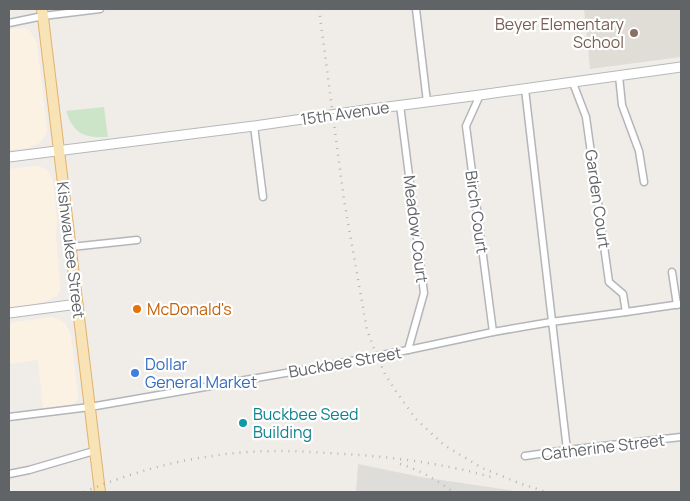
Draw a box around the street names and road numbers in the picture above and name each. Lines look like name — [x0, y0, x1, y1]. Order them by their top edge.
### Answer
street label: 15th Avenue — [299, 96, 391, 130]
street label: Garden Court — [580, 148, 616, 250]
street label: Birch Court — [460, 169, 494, 255]
street label: Meadow Court — [398, 174, 434, 284]
street label: Kishwaukee Street — [52, 180, 90, 320]
street label: Buckbee Street — [287, 341, 403, 383]
street label: Catherine Street — [540, 429, 666, 465]

